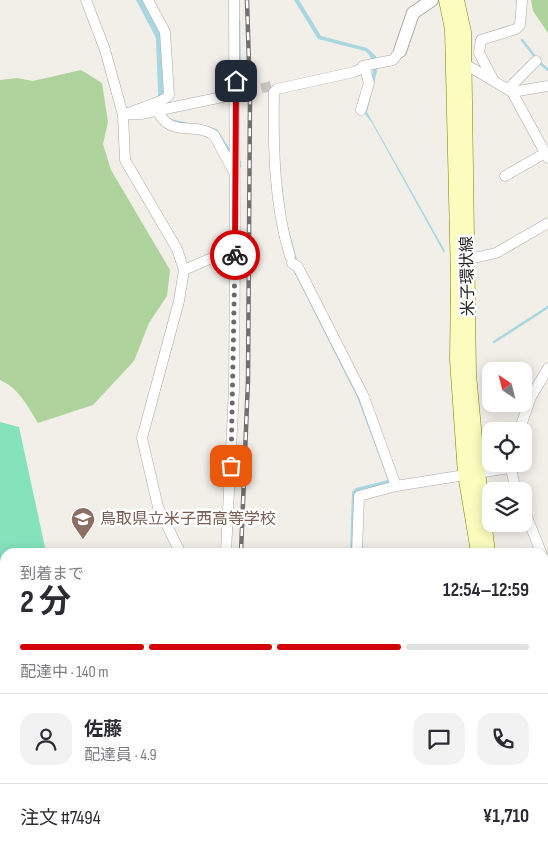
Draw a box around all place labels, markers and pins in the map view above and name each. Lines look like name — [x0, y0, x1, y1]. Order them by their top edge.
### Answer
pin — [215, 60, 257, 102]
pin — [210, 445, 252, 487]
school or university icon: 鳥取県立米子西高等学校 — [70, 506, 96, 540]
place label: 鳥取県立米子西高等学校 — [100, 510, 276, 529]

